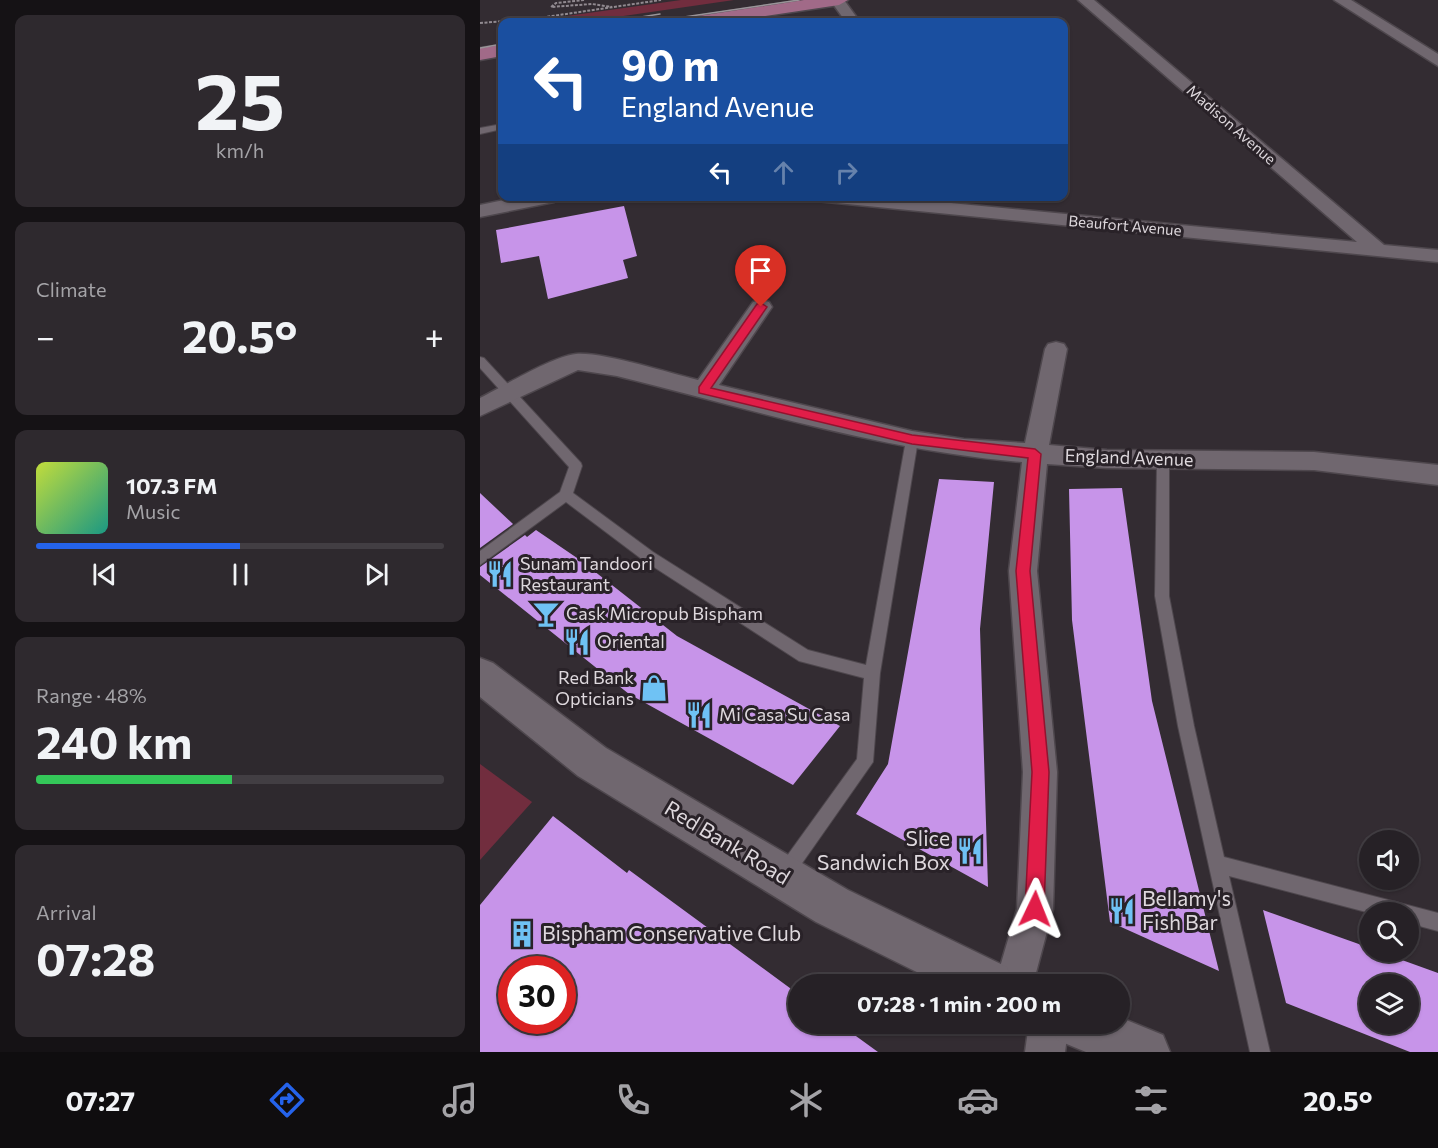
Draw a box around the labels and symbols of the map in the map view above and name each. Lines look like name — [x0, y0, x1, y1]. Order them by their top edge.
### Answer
street label: Madison Avenue — [1184, 81, 1280, 168]
street label: Beaufort Avenue — [1068, 211, 1182, 239]
pin — [735, 245, 786, 307]
street label: England Avenue — [1064, 444, 1194, 470]
place label: Sunam Tandoori Restaurant — [520, 552, 653, 595]
restaurant icon: Sunam Tandoori Restaurant — [485, 559, 515, 589]
bar icon: Cask Micropub Bispham — [531, 599, 561, 629]
place label: Cask Micropub Bispham — [566, 602, 763, 624]
restaurant icon: Oriental — [562, 627, 592, 657]
place label: Oriental — [597, 630, 665, 652]
place label: Red Bank Opticians — [555, 666, 634, 709]
shop icon: Red Bank Opticians — [639, 673, 669, 703]
restaurant icon: Mi Casa Su Casa — [684, 700, 714, 730]
place label: Mi Casa Su Casa — [719, 703, 851, 725]
street label: Red Bank Road — [661, 795, 795, 889]
place label: Slice Sandwich Box — [817, 825, 950, 874]
restaurant icon: Slice Sandwich Box — [955, 836, 985, 866]
position arrow — [1003, 877, 1067, 941]
place label: Bellamy's Fish Bar — [1142, 885, 1231, 934]
restaurant icon: Bellamy's Fish Bar — [1107, 896, 1137, 926]
building icon: Bispham Conservative Club — [507, 919, 537, 949]
place label: Bispham Conservative Club — [542, 920, 801, 945]
speed limit sign: 30 — [498, 956, 576, 1034]

